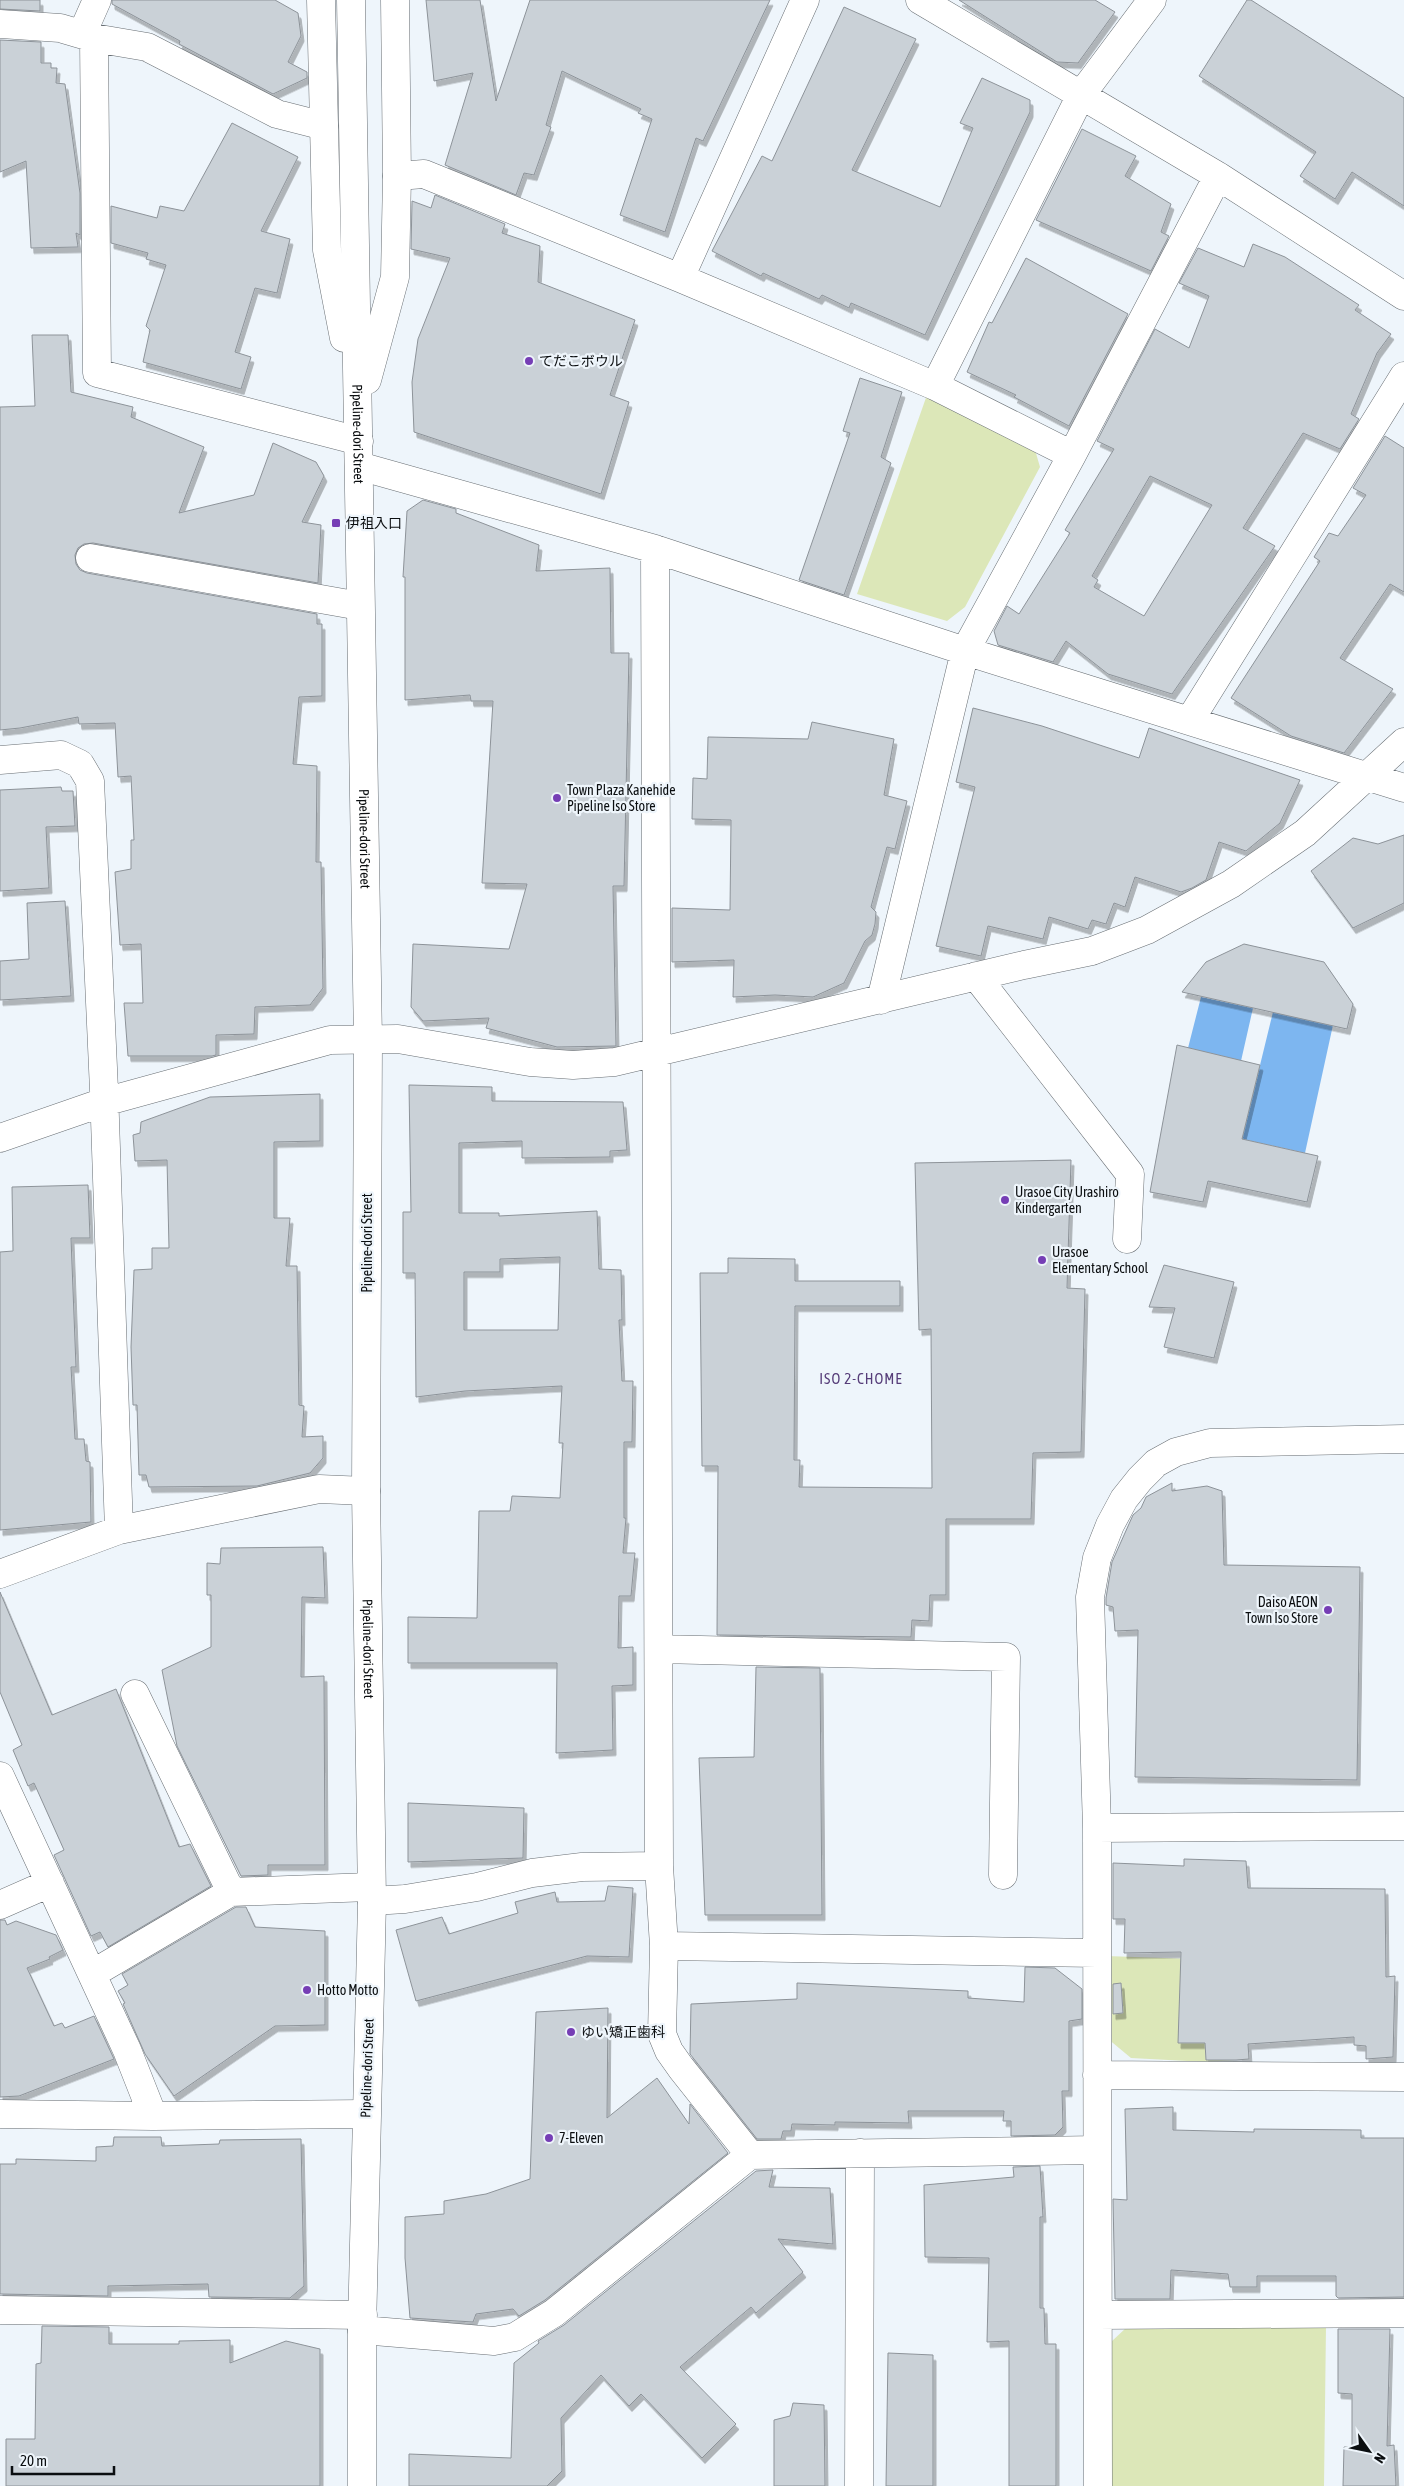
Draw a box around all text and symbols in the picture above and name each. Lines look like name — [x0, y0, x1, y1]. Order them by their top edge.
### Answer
place label: てだこボウル — [539, 353, 623, 369]
marker: てだこボウル — [523, 355, 535, 367]
street label: Pipeline-dori Street — [349, 384, 367, 484]
place label: 伊祖入口 — [346, 515, 402, 531]
marker: 伊祖入口 — [330, 517, 342, 529]
place label: Town Plaza Kanehide Pipeline Iso Store — [567, 782, 676, 814]
street label: Pipeline-dori Street — [356, 789, 374, 889]
marker: Town Plaza Kanehide Pipeline Iso Store — [551, 792, 563, 804]
place label: Urasoe City Urashiro Kindergarten — [1015, 1184, 1119, 1216]
street label: Pipeline-dori Street — [359, 1193, 375, 1293]
marker: Urasoe City Urashiro Kindergarten — [999, 1194, 1011, 1206]
place label: Urasoe Elementary School — [1052, 1244, 1148, 1276]
marker: Urasoe Elementary School — [1036, 1254, 1048, 1266]
district label: ISO 2-CHOME — [819, 1370, 903, 1387]
place label: Daiso AEON Town Iso Store — [1245, 1594, 1318, 1626]
street label: Pipeline-dori Street — [360, 1599, 377, 1699]
marker: Daiso AEON Town Iso Store — [1322, 1604, 1334, 1616]
place label: Hotto Motto — [317, 1982, 379, 1998]
marker: Hotto Motto — [301, 1984, 313, 1996]
street label: Pipeline-dori Street — [357, 2018, 377, 2118]
place label: ゆい矯正歯科 — [581, 2024, 665, 2040]
marker: ゆい矯正歯科 — [565, 2026, 577, 2038]
place label: 7-Eleven — [559, 2130, 604, 2146]
marker: 7-Eleven — [543, 2132, 555, 2144]
north arrow — [1344, 2426, 1394, 2476]
scale bar — [12, 2444, 115, 2476]
text: N — [1371, 2450, 1389, 2466]
text: 20 m — [20, 2452, 47, 2469]

